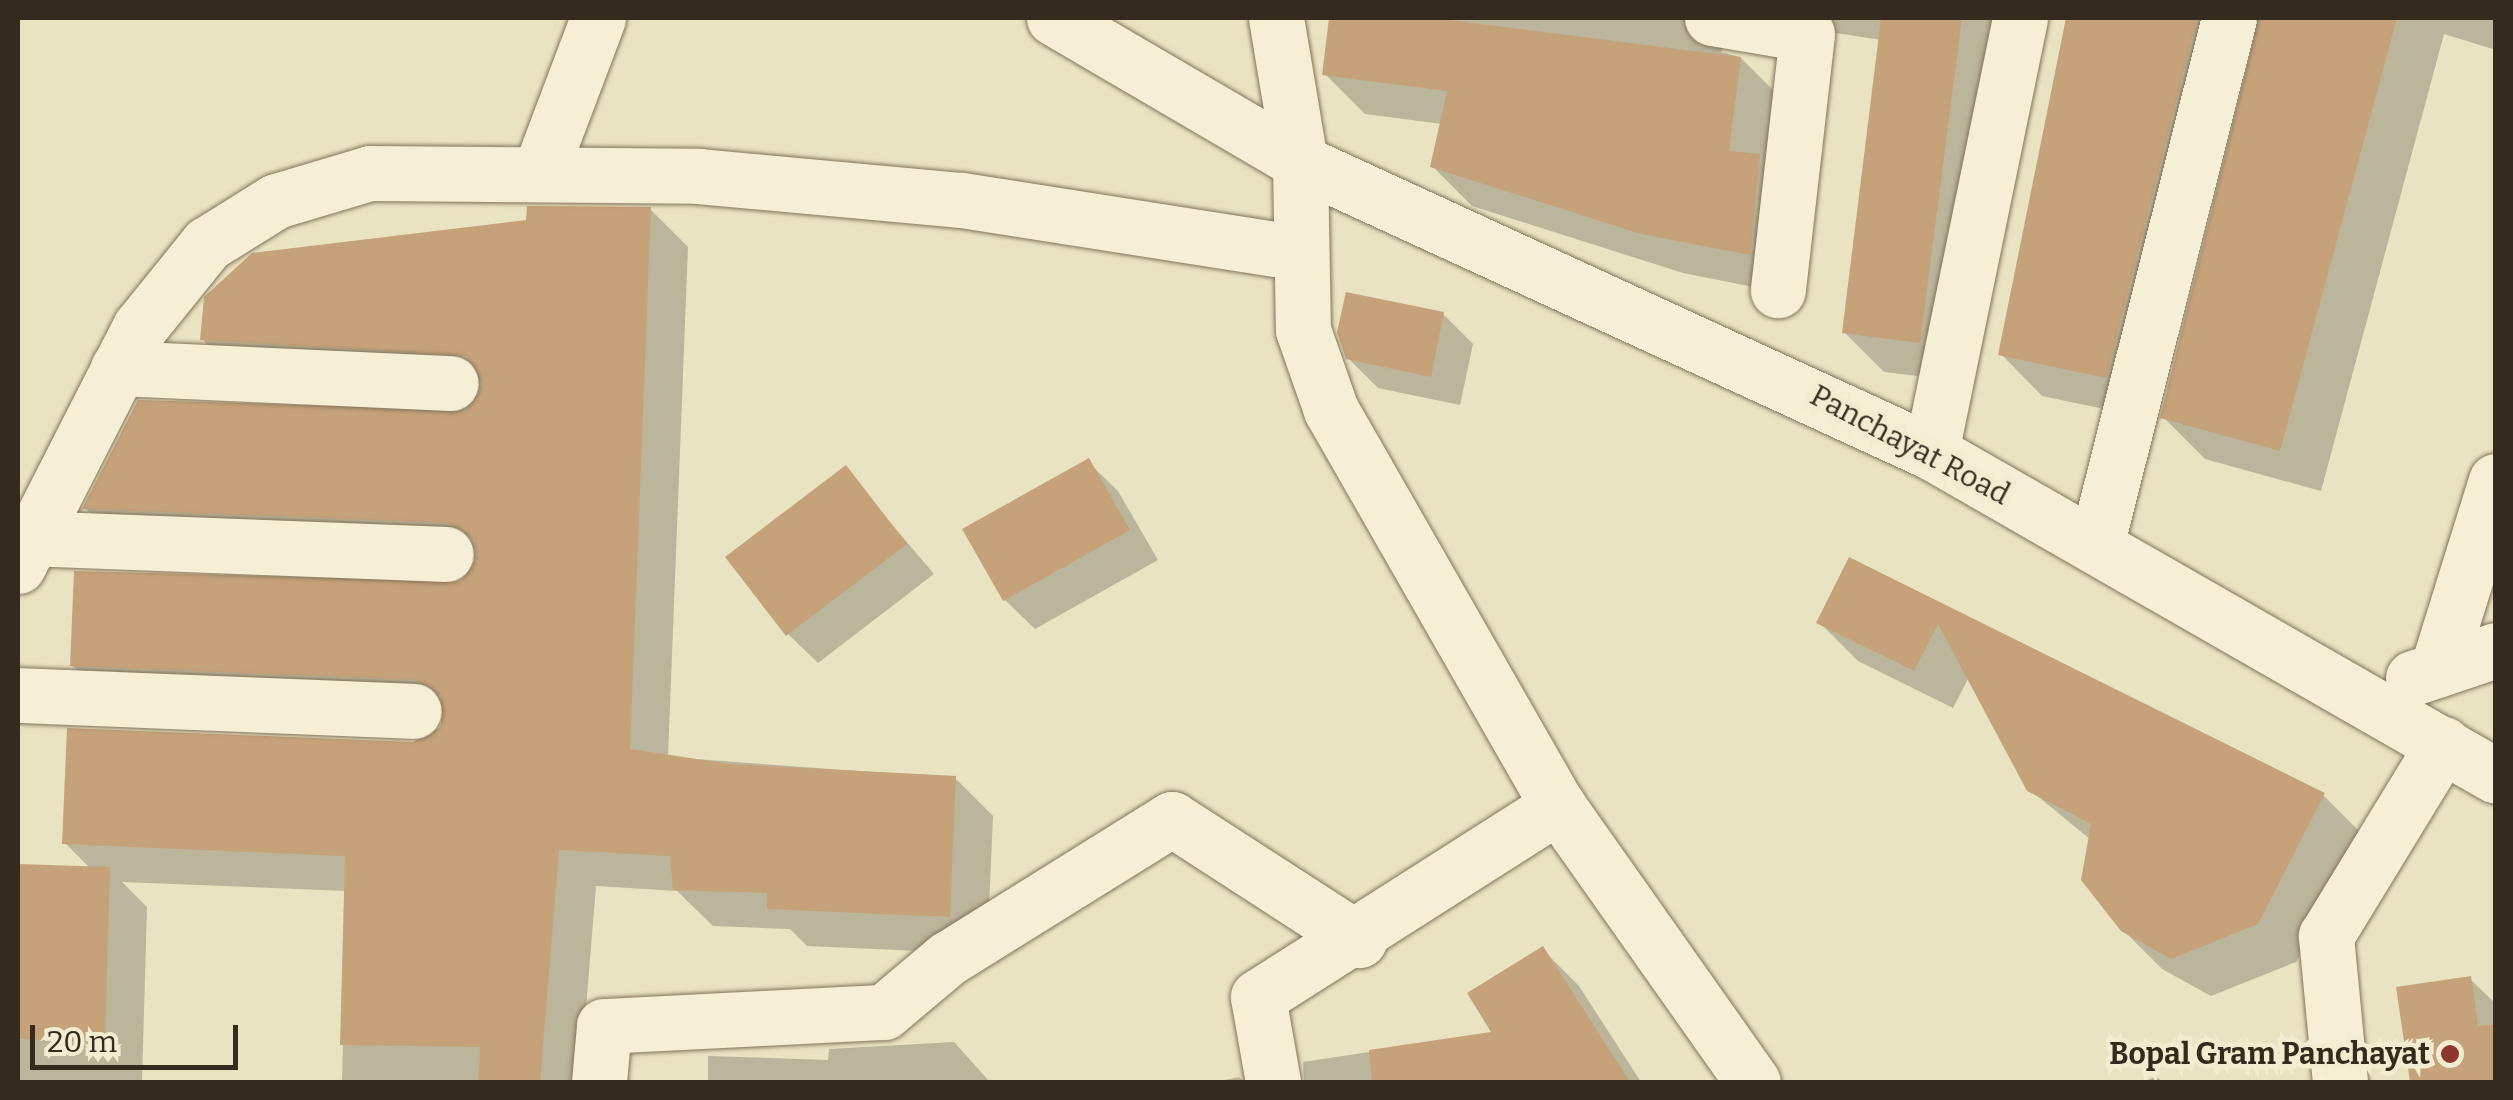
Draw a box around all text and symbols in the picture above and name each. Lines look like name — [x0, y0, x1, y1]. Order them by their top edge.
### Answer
street label: Panchayat Road — [1804, 377, 2016, 513]
scale bar — [35, 1005, 242, 1067]
text: 20 m — [47, 1024, 117, 1060]
place label: Bopal Gram Panchayat — [2109, 1036, 2430, 1072]
marker: Bopal Gram Panchayat — [2439, 1043, 2461, 1065]

